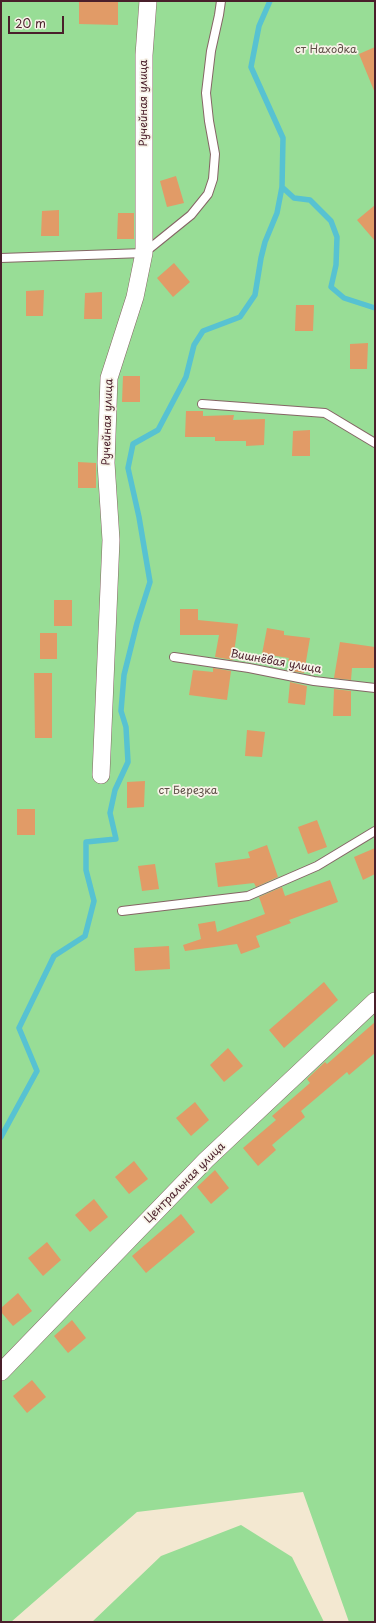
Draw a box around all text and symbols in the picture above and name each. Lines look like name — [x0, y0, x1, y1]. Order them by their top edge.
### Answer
scale bar — [10, 8, 66, 34]
text: 20 m — [15, 14, 46, 32]
park label: ст Находка — [295, 43, 357, 57]
street label: Ручейная улица — [137, 59, 151, 147]
street label: Ручейная улица — [100, 378, 116, 466]
street label: Вишнёвая улица — [229, 647, 323, 677]
park label: ст Березка — [158, 784, 218, 798]
street label: Центральная улица — [142, 1140, 228, 1226]

